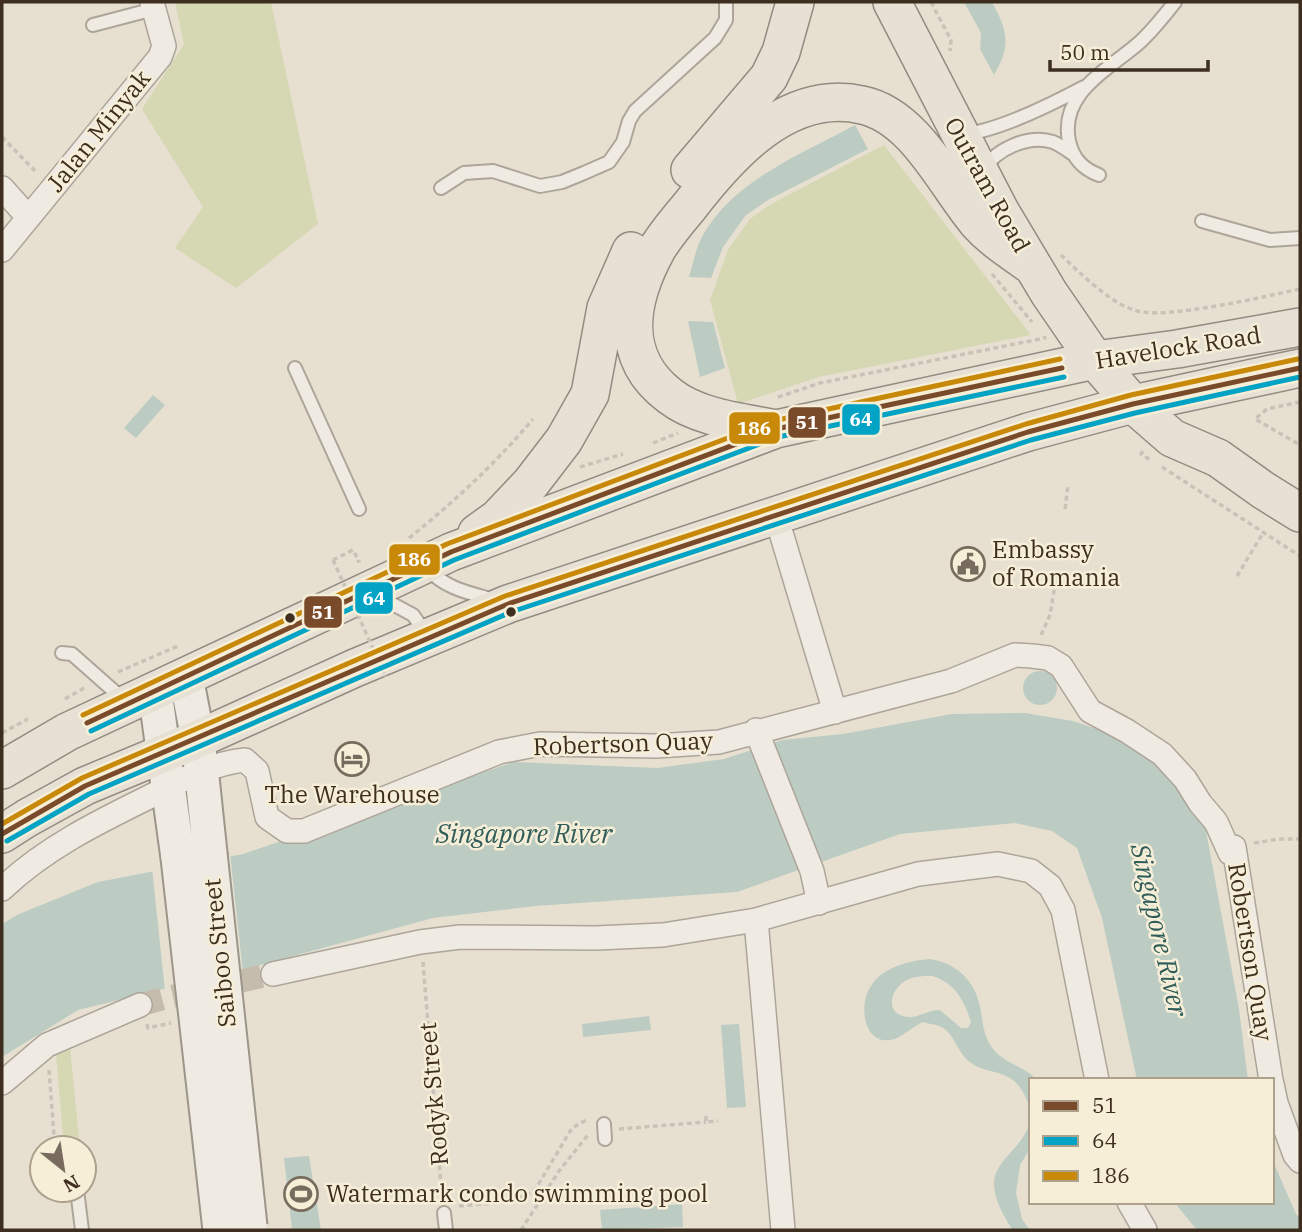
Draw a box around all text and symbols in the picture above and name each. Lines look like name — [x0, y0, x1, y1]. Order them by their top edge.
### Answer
scale bar — [1050, 28, 1208, 72]
text: 50 m — [1060, 38, 1110, 66]
street label: Jalan Minyak — [39, 63, 157, 198]
street label: Outram Road — [938, 111, 1038, 258]
street label: Havelock Road — [1093, 318, 1263, 376]
line badge: 64 — [841, 403, 881, 436]
line badge: 51 — [787, 406, 827, 439]
text: 64 — [850, 407, 872, 431]
text: 51 — [796, 410, 818, 434]
line badge: 186 — [728, 411, 781, 445]
text: 186 — [737, 416, 771, 440]
place label: Embassy of Romania — [992, 533, 1120, 593]
line badge: 186 — [388, 543, 441, 576]
public building icon: Embassy of Romania — [949, 545, 987, 583]
text: 186 — [397, 547, 431, 571]
line badge: 64 — [354, 581, 394, 615]
text: 64 — [363, 586, 385, 610]
line badge: 51 — [303, 595, 343, 629]
text: 51 — [312, 600, 334, 624]
unlabelled marker — [504, 605, 518, 619]
unlabelled marker — [283, 611, 297, 625]
street label: Robertson Quay — [532, 724, 714, 762]
hotel icon: The Warehouse — [333, 740, 371, 778]
place label: The Warehouse — [264, 778, 440, 810]
water label: Singapore River — [435, 816, 613, 850]
water label: Singapore River — [1123, 839, 1197, 1020]
street label: Robertson Quay — [1221, 860, 1281, 1043]
street label: Saiboo Street — [195, 877, 243, 1029]
street label: Rodyk Street — [411, 1021, 455, 1167]
legend — [1029, 1078, 1274, 1204]
text: 51 — [1092, 1091, 1117, 1119]
text: 64 — [1092, 1126, 1117, 1154]
north arrow — [28, 1134, 98, 1204]
text: 186 — [1092, 1161, 1130, 1189]
text: N — [59, 1170, 84, 1198]
sports icon: Watermark condo swimming pool — [282, 1175, 320, 1213]
place label: Watermark condo swimming pool — [326, 1177, 708, 1209]

